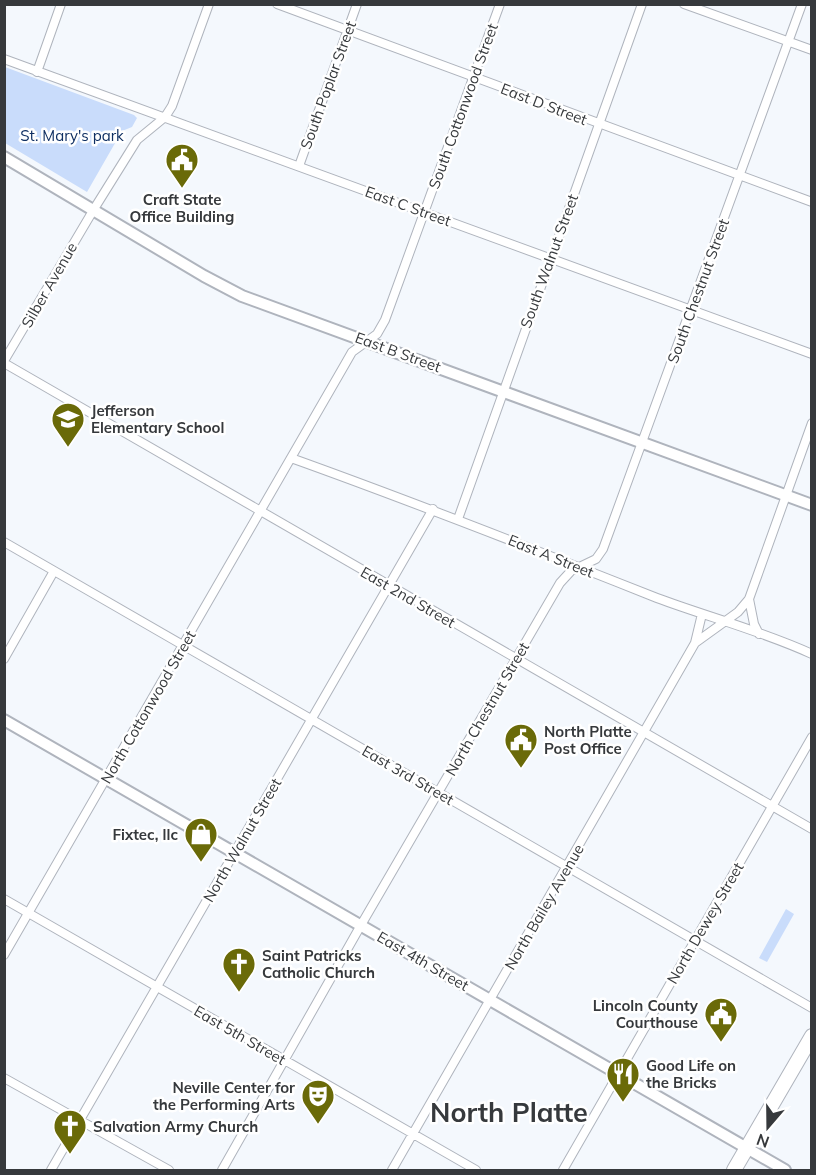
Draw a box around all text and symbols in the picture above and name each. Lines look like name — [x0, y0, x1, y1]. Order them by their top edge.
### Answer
street label: South Poplar Street — [296, 18, 360, 152]
street label: South Cottonwood Street — [424, 21, 502, 191]
street label: East D Street — [498, 79, 590, 129]
park label: St. Mary's park — [20, 126, 124, 145]
public building icon: Craft State Office Building — [164, 142, 200, 189]
street label: East C Street — [363, 182, 453, 230]
place label: Craft State Office Building — [130, 190, 234, 226]
street label: South Walnut Street — [516, 191, 582, 331]
street label: South Chestnut Street — [663, 216, 733, 366]
street label: Silber Avenue — [17, 239, 81, 331]
street label: East B Street — [353, 328, 443, 376]
school or university icon: Jefferson Elementary School — [50, 401, 86, 448]
place label: Jefferson Elementary School — [91, 401, 224, 437]
street label: East A Street — [505, 530, 597, 582]
street label: East 2nd Street — [357, 562, 459, 632]
street label: North Cottonwood Street — [96, 627, 200, 787]
street label: North Chestnut Street — [441, 639, 533, 779]
public building icon: North Platte Post Office — [503, 722, 539, 769]
place label: North Platte Post Office — [544, 722, 632, 758]
street label: East 3rd Street — [359, 741, 457, 809]
street label: North Walnut Street — [199, 775, 285, 905]
shop icon: Fixtec, llc — [183, 816, 219, 863]
place label: Fixtec, llc — [113, 825, 178, 844]
street label: North Bailey Avenue — [500, 841, 588, 973]
street label: North Dewey Street — [662, 859, 748, 987]
street label: East 4th Street — [374, 927, 472, 995]
church icon: Saint Patricks Catholic Church — [221, 946, 257, 993]
place label: Saint Patricks Catholic Church — [262, 946, 375, 982]
place label: Lincoln County Courthouse — [593, 996, 699, 1032]
public building icon: Lincoln County Courthouse — [703, 996, 739, 1043]
street label: East 5th Street — [191, 1001, 289, 1069]
restaurant icon: Good Life on the Bricks — [605, 1056, 641, 1103]
place label: Good Life on the Bricks — [646, 1056, 736, 1092]
place label: Neville Center for the Performing Arts — [153, 1078, 295, 1114]
theatre icon: Neville Center for the Performing Arts — [300, 1078, 336, 1125]
district label: North Platte — [430, 1095, 588, 1129]
north arrow — [738, 1097, 798, 1157]
church icon: Salvation Army Church — [52, 1108, 88, 1155]
place label: Salvation Army Church — [93, 1117, 258, 1136]
text: N — [754, 1130, 772, 1153]

